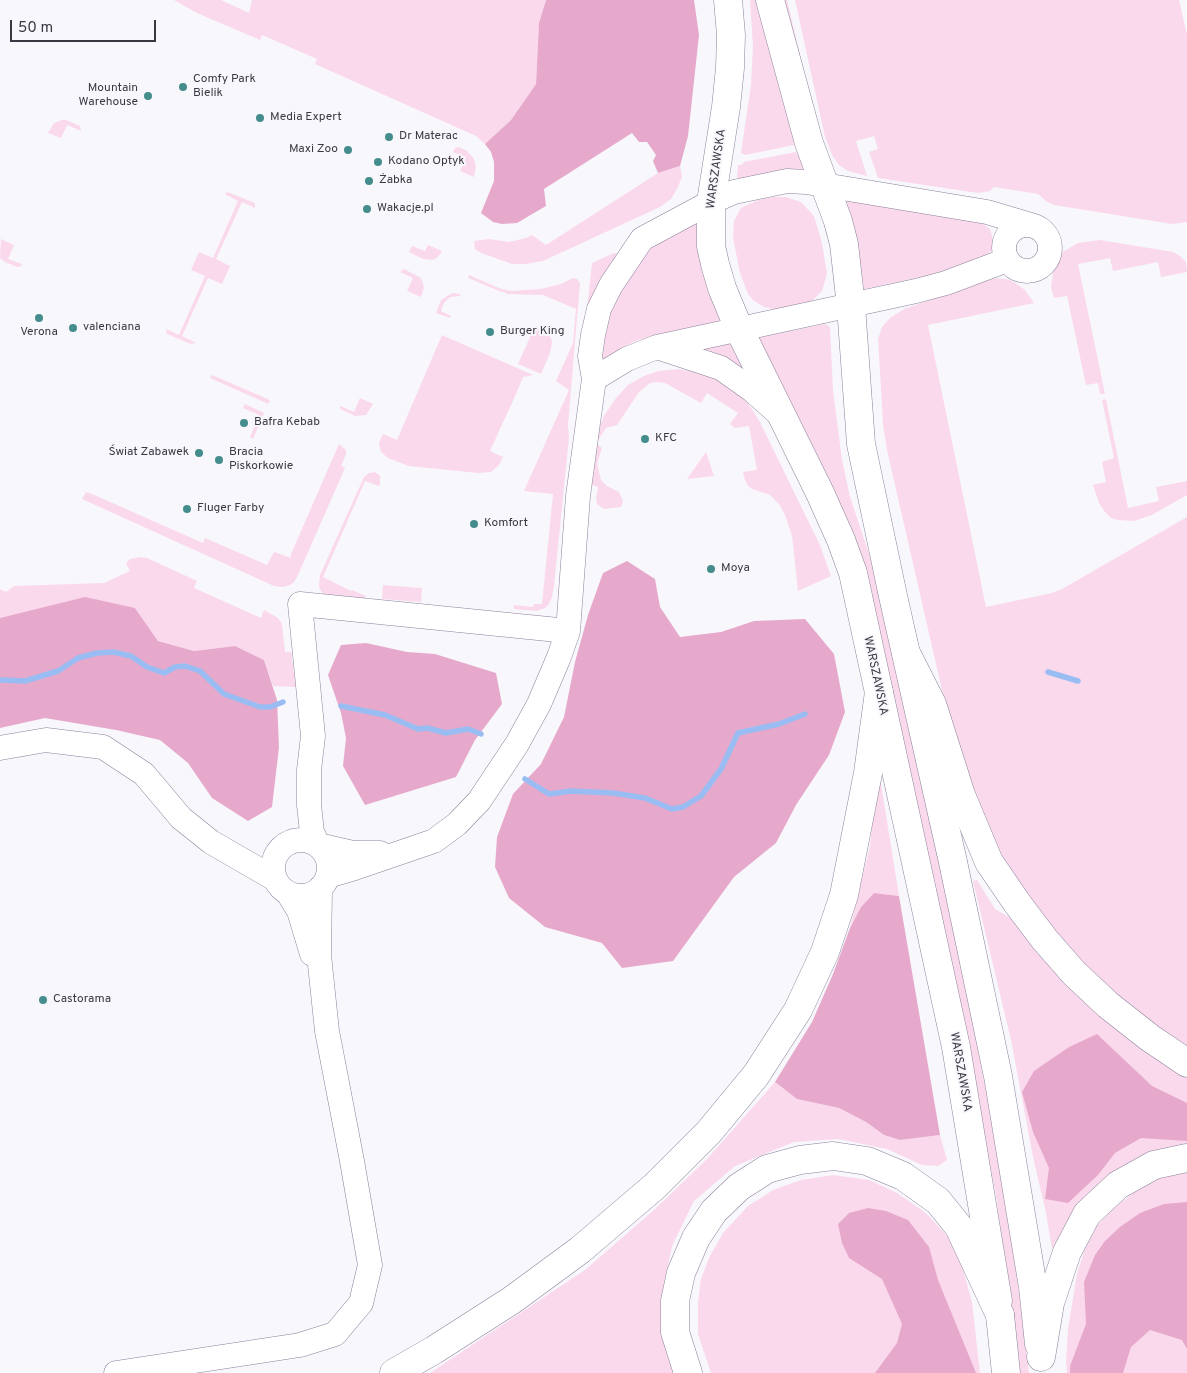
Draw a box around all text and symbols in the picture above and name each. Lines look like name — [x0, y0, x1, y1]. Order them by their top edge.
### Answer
scale bar — [12, 10, 159, 42]
text: 50 m — [18, 19, 53, 38]
place label: Comfy Park Bielik — [193, 73, 256, 101]
marker: Comfy Park Bielik — [177, 81, 189, 93]
place label: Mountain Warehouse — [79, 82, 138, 110]
marker: Mountain Warehouse — [142, 90, 154, 102]
place label: Media Expert — [270, 111, 342, 125]
marker: Media Expert — [254, 112, 266, 124]
street label: WARSZAWSKA — [704, 128, 730, 210]
place label: Dr Materac — [399, 130, 458, 144]
marker: Dr Materac — [383, 131, 395, 143]
place label: Maxi Zoo — [289, 143, 338, 157]
marker: Maxi Zoo — [342, 144, 354, 156]
place label: Kodano Optyk — [388, 155, 465, 169]
marker: Kodano Optyk — [372, 156, 384, 168]
place label: Żabka — [379, 174, 412, 188]
marker: Żabka — [363, 175, 375, 187]
place label: Wakacje.pl — [377, 202, 434, 216]
marker: Wakacje.pl — [361, 203, 373, 215]
marker: Verona — [33, 312, 45, 324]
place label: valenciana — [83, 321, 141, 335]
marker: valenciana — [67, 322, 79, 334]
place label: Burger King — [500, 325, 564, 339]
place label: Verona — [20, 326, 58, 340]
marker: Burger King — [484, 326, 496, 338]
place label: Bafra Kebab — [254, 416, 320, 430]
marker: Bafra Kebab — [238, 417, 250, 429]
place label: KFC — [655, 432, 677, 446]
marker: KFC — [639, 433, 651, 445]
place label: Świat Zabawek — [109, 446, 189, 460]
place label: Bracia Piskorkowie — [229, 446, 293, 474]
marker: Świat Zabawek — [193, 447, 205, 459]
marker: Bracia Piskorkowie — [213, 454, 225, 466]
place label: Fluger Farby — [197, 502, 264, 516]
marker: Fluger Farby — [181, 503, 193, 515]
place label: Komfort — [484, 517, 528, 531]
marker: Komfort — [468, 518, 480, 530]
place label: Moya — [721, 562, 750, 576]
marker: Moya — [705, 563, 717, 575]
street label: WARSZAWSKA — [860, 635, 890, 717]
place label: Castorama — [53, 993, 111, 1007]
marker: Castorama — [37, 994, 49, 1006]
street label: WARSZAWSKA — [946, 1031, 974, 1113]

